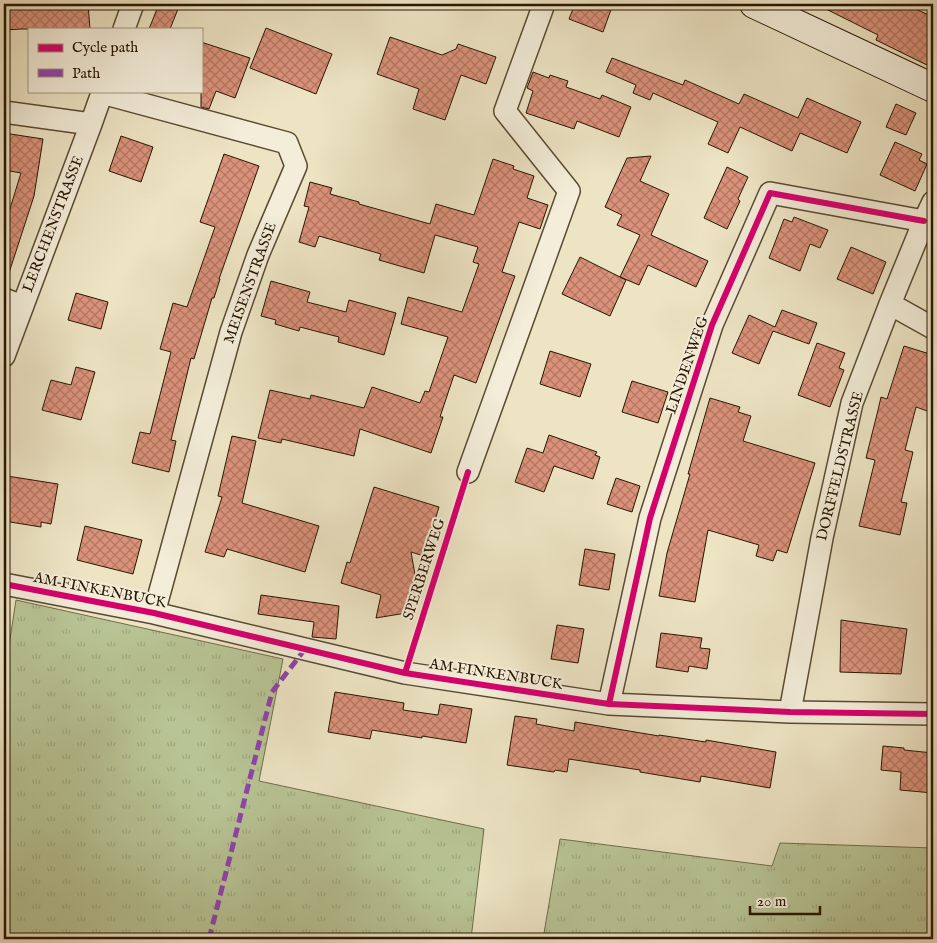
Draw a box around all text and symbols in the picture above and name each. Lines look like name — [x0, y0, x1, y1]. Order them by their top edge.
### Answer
legend — [28, 28, 202, 92]
text: Cycle path — [72, 38, 138, 57]
text: Path — [72, 64, 100, 83]
street label: LERCHENSTRASSE — [18, 153, 88, 295]
street label: MEISENSTRASSE — [219, 220, 281, 346]
street label: LINDENWEG — [661, 314, 713, 416]
street label: DORFFELDSTRASSE — [812, 389, 868, 543]
street label: SPERBERWEG — [399, 516, 449, 622]
street label: AM FINKENBUCK — [31, 568, 168, 612]
street label: AM FINKENBUCK — [427, 654, 564, 694]
scale bar — [750, 883, 820, 915]
text: 20 m — [757, 892, 787, 911]

